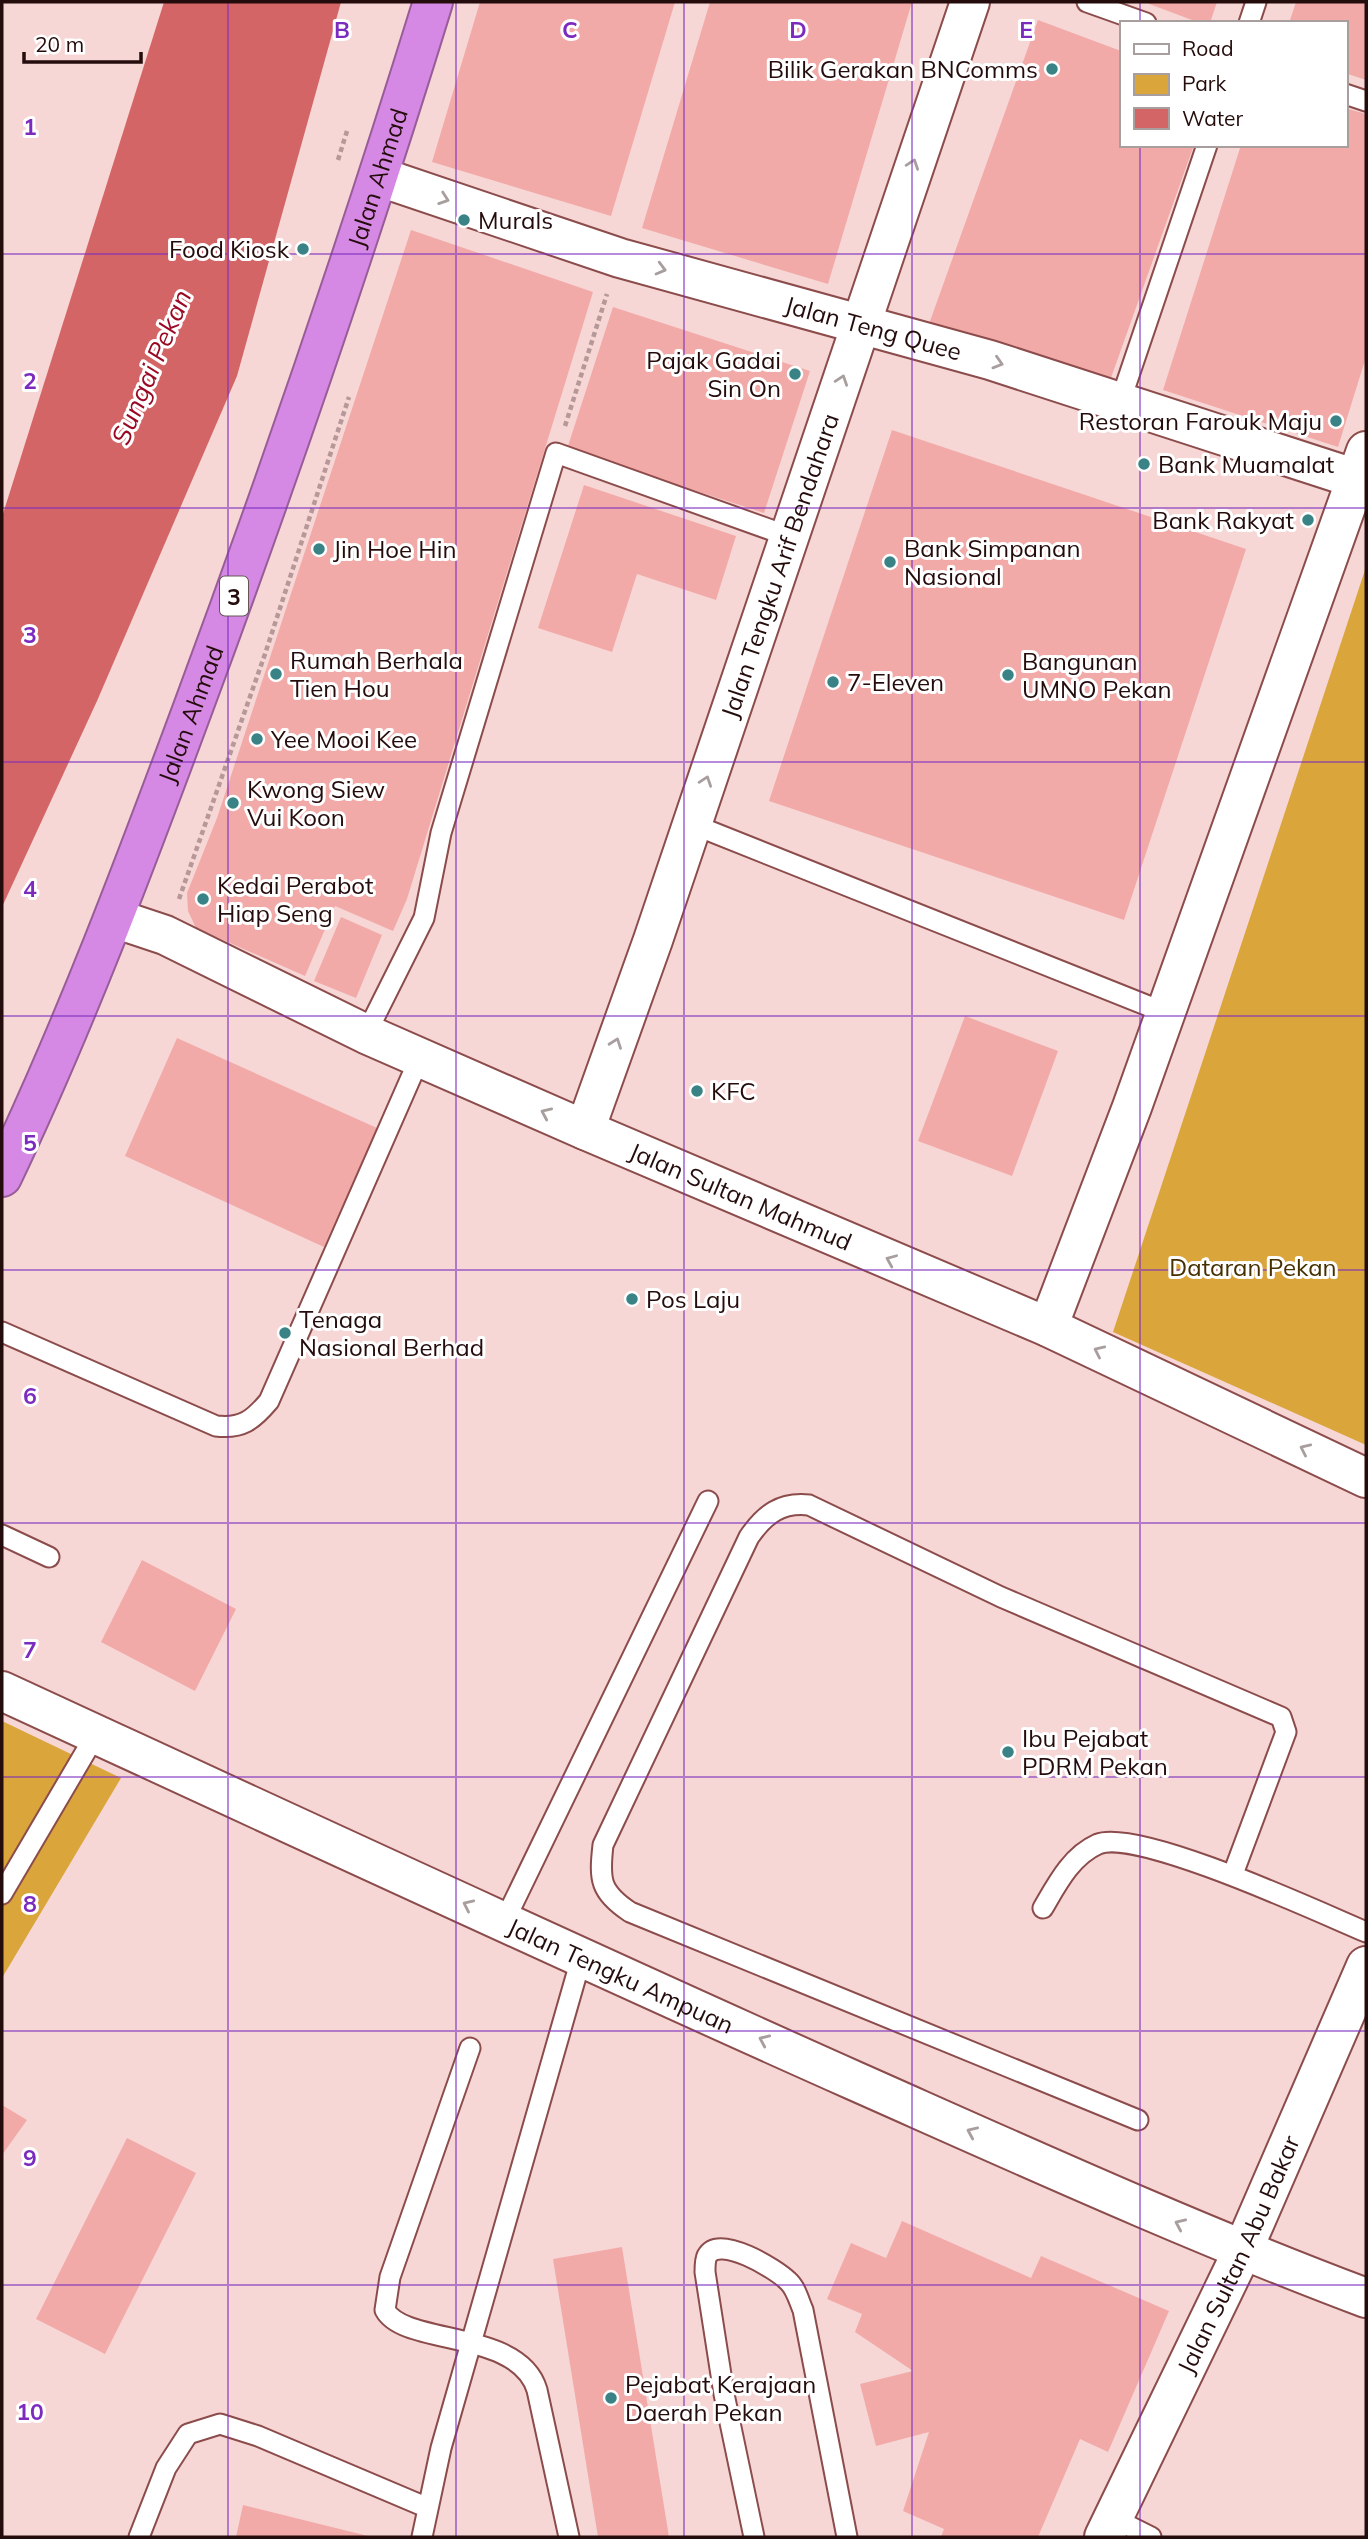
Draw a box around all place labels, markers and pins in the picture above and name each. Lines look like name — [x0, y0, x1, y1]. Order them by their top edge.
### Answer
place label: Bilik Gerakan BNComms — [768, 54, 1038, 84]
marker: Bilik Gerakan BNComms — [1044, 61, 1060, 77]
place label: Murals — [478, 205, 553, 235]
marker: Murals — [456, 212, 472, 228]
place label: Food Kiosk — [169, 234, 290, 264]
marker: Food Kiosk — [295, 241, 311, 257]
place label: Pajak Gadai Sin On — [646, 345, 781, 403]
marker: Pajak Gadai Sin On — [787, 366, 803, 382]
place label: Restoran Farouk Maju — [1079, 406, 1322, 436]
marker: Restoran Farouk Maju — [1328, 413, 1344, 429]
place label: Bank Muamalat — [1158, 449, 1334, 479]
marker: Bank Muamalat — [1136, 456, 1152, 472]
place label: Bank Rakyat — [1152, 505, 1294, 535]
marker: Bank Rakyat — [1300, 512, 1316, 528]
place label: Bank Simpanan Nasional — [904, 533, 1080, 591]
place label: Jin Hoe Hin — [333, 534, 457, 564]
marker: Jin Hoe Hin — [311, 541, 327, 557]
marker: Bank Simpanan Nasional — [882, 554, 898, 570]
place label: Rumah Berhala Tien Hou — [290, 645, 463, 703]
place label: Bangunan UMNO Pekan — [1022, 646, 1172, 704]
marker: Rumah Berhala Tien Hou — [268, 666, 284, 682]
place label: 7-Eleven — [847, 667, 944, 697]
marker: Bangunan UMNO Pekan — [1000, 667, 1016, 683]
marker: 7-Eleven — [825, 674, 841, 690]
place label: Yee Mooi Kee — [270, 724, 417, 754]
marker: Yee Mooi Kee — [249, 731, 265, 747]
place label: Kwong Siew Vui Koon — [247, 774, 385, 832]
marker: Kwong Siew Vui Koon — [225, 795, 241, 811]
place label: Kedai Perabot Hiap Seng — [217, 870, 373, 928]
marker: Kedai Perabot Hiap Seng — [195, 891, 211, 907]
place label: KFC — [711, 1076, 756, 1106]
marker: KFC — [689, 1083, 705, 1099]
place label: Pos Laju — [646, 1284, 740, 1314]
marker: Pos Laju — [624, 1291, 640, 1307]
place label: Tenaga Nasional Berhad — [299, 1304, 484, 1362]
marker: Tenaga Nasional Berhad — [277, 1325, 293, 1341]
place label: Ibu Pejabat PDRM Pekan — [1022, 1723, 1168, 1781]
marker: Ibu Pejabat PDRM Pekan — [1000, 1744, 1016, 1760]
place label: Pejabat Kerajaan Daerah Pekan — [625, 2369, 816, 2427]
marker: Pejabat Kerajaan Daerah Pekan — [603, 2390, 619, 2406]

